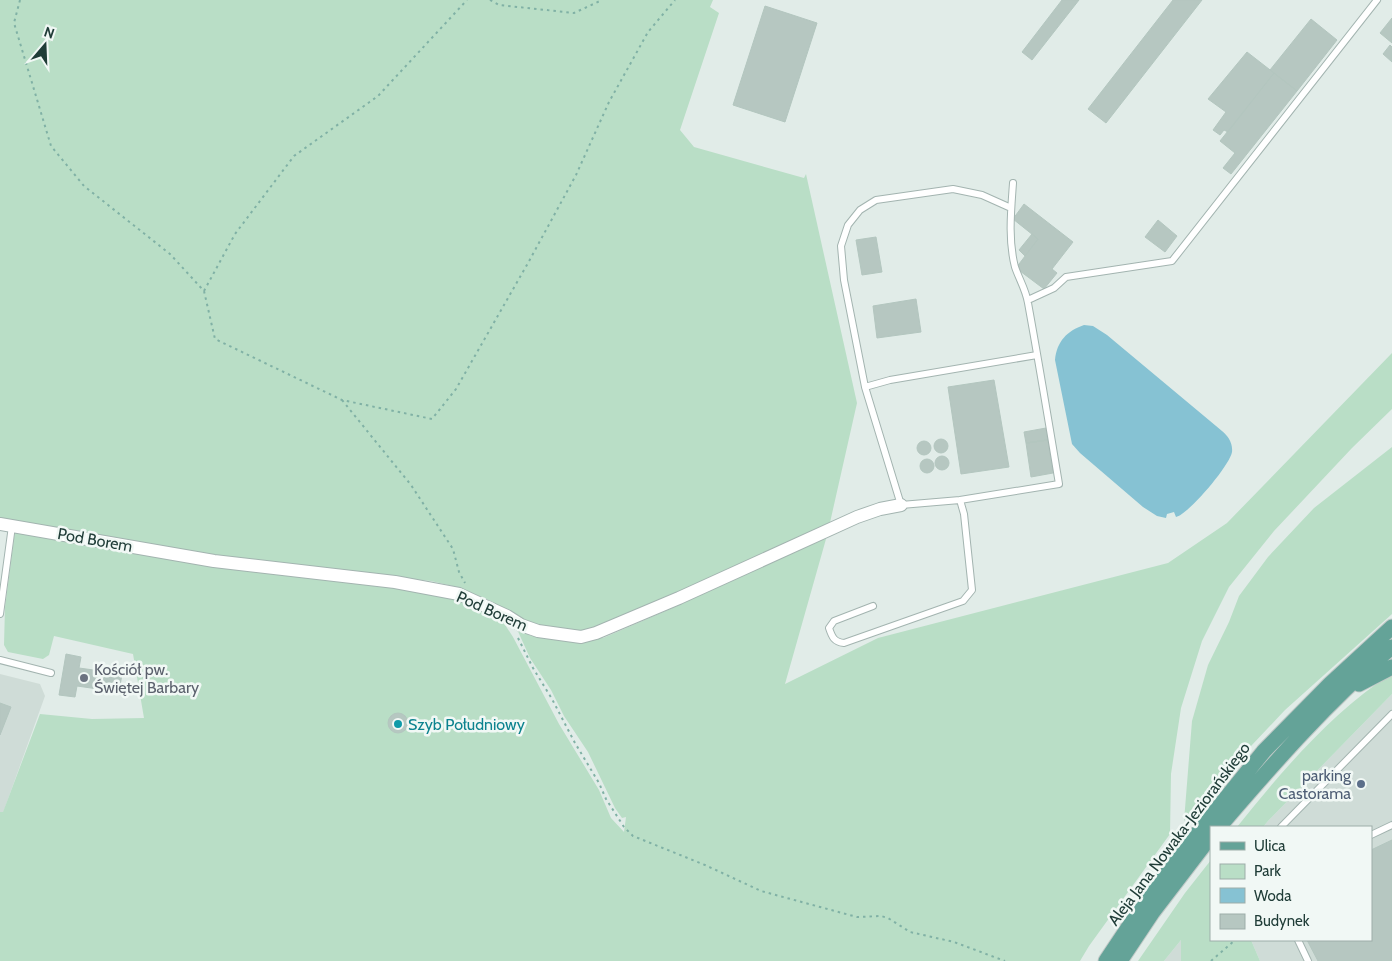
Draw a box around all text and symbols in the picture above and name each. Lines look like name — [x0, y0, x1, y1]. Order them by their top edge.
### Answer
north arrow — [20, 20, 70, 70]
text: N — [42, 23, 57, 43]
street label: Pod Borem — [56, 524, 134, 556]
street label: Pod Borem — [454, 587, 530, 635]
place label: Kościół pw. Świętej Barbary — [94, 660, 199, 697]
marker: Kościół pw. Świętej Barbary — [78, 672, 90, 684]
place label: Szyb Południowy — [408, 715, 525, 734]
marker: Szyb Południowy — [392, 718, 404, 730]
street label: Aleja Jana Nowaka-Jeziorańskiego — [1104, 739, 1254, 929]
place label: parking Castorama — [1278, 766, 1352, 803]
marker: parking Castorama — [1355, 778, 1367, 790]
legend — [1210, 826, 1372, 941]
text: Ulica — [1254, 837, 1286, 855]
text: Park — [1254, 862, 1281, 880]
text: Woda — [1254, 887, 1292, 905]
text: Budynek — [1254, 912, 1310, 930]

